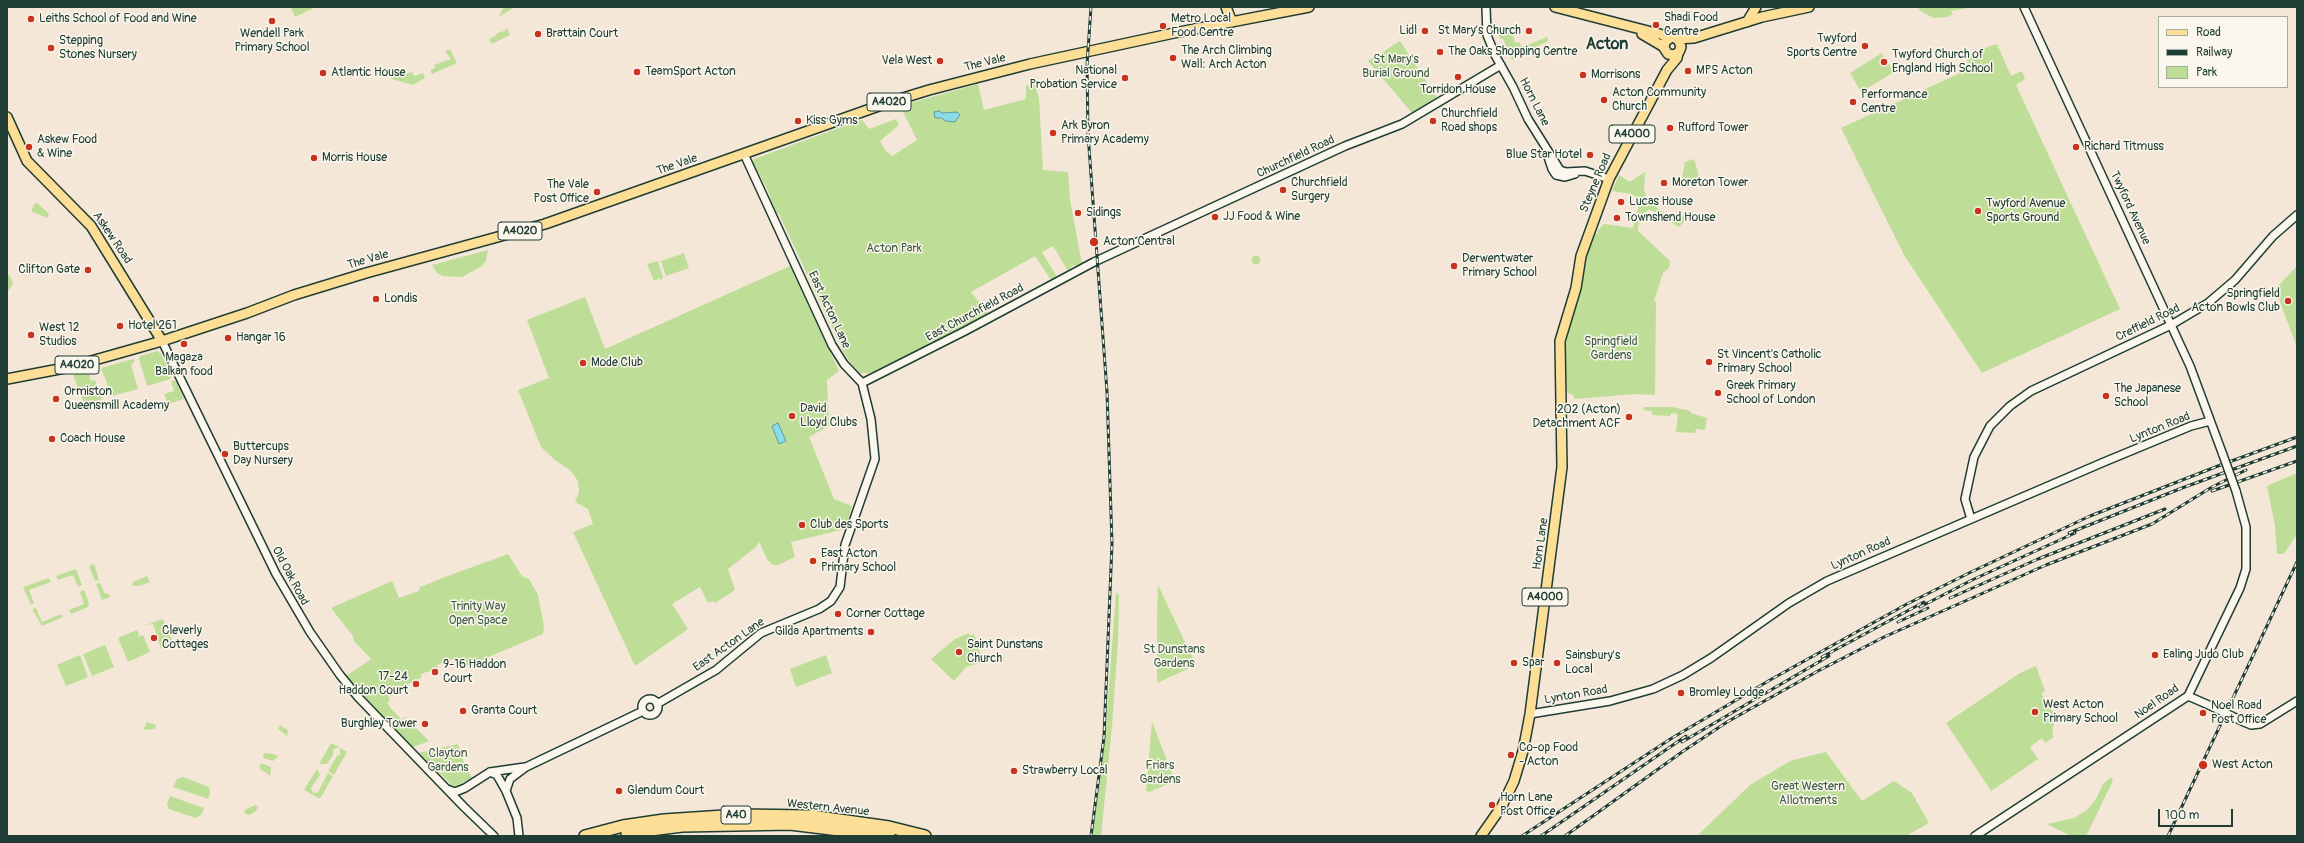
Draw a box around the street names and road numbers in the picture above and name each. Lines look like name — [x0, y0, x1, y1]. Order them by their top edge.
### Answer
street label: The Vale — [963, 51, 1007, 75]
street label: Horn Lane — [1516, 75, 1552, 129]
road number: A4020 — [867, 93, 911, 111]
road number: A4000 — [1609, 125, 1655, 143]
street label: Churchfield Road — [1255, 133, 1337, 181]
street label: The Vale — [655, 151, 699, 179]
street label: Steyne Road — [1577, 151, 1615, 215]
street label: Twyford Avenue — [2107, 169, 2153, 247]
street label: Askew Road — [89, 209, 135, 267]
road number: A4020 — [498, 222, 542, 240]
street label: The Vale — [346, 247, 390, 273]
street label: East Acton Lane — [805, 269, 853, 351]
street label: East Churchfield Road — [924, 281, 1026, 345]
street label: Creffield Road — [2114, 301, 2182, 345]
road number: A4020 — [55, 356, 99, 374]
street label: Lynton Road — [2128, 409, 2192, 447]
street label: Horn Lane — [1530, 517, 1552, 571]
street label: Lynton Road — [1829, 534, 1893, 574]
street label: Old Oak Road — [268, 544, 312, 608]
road number: A4000 — [1522, 588, 1568, 606]
street label: East Acton Lane — [691, 615, 767, 675]
street label: Lynton Road — [1543, 682, 1609, 708]
street label: Noel Road — [2132, 682, 2182, 722]
street label: Western Avenue — [786, 797, 870, 819]
road number: A40 — [721, 806, 751, 824]

